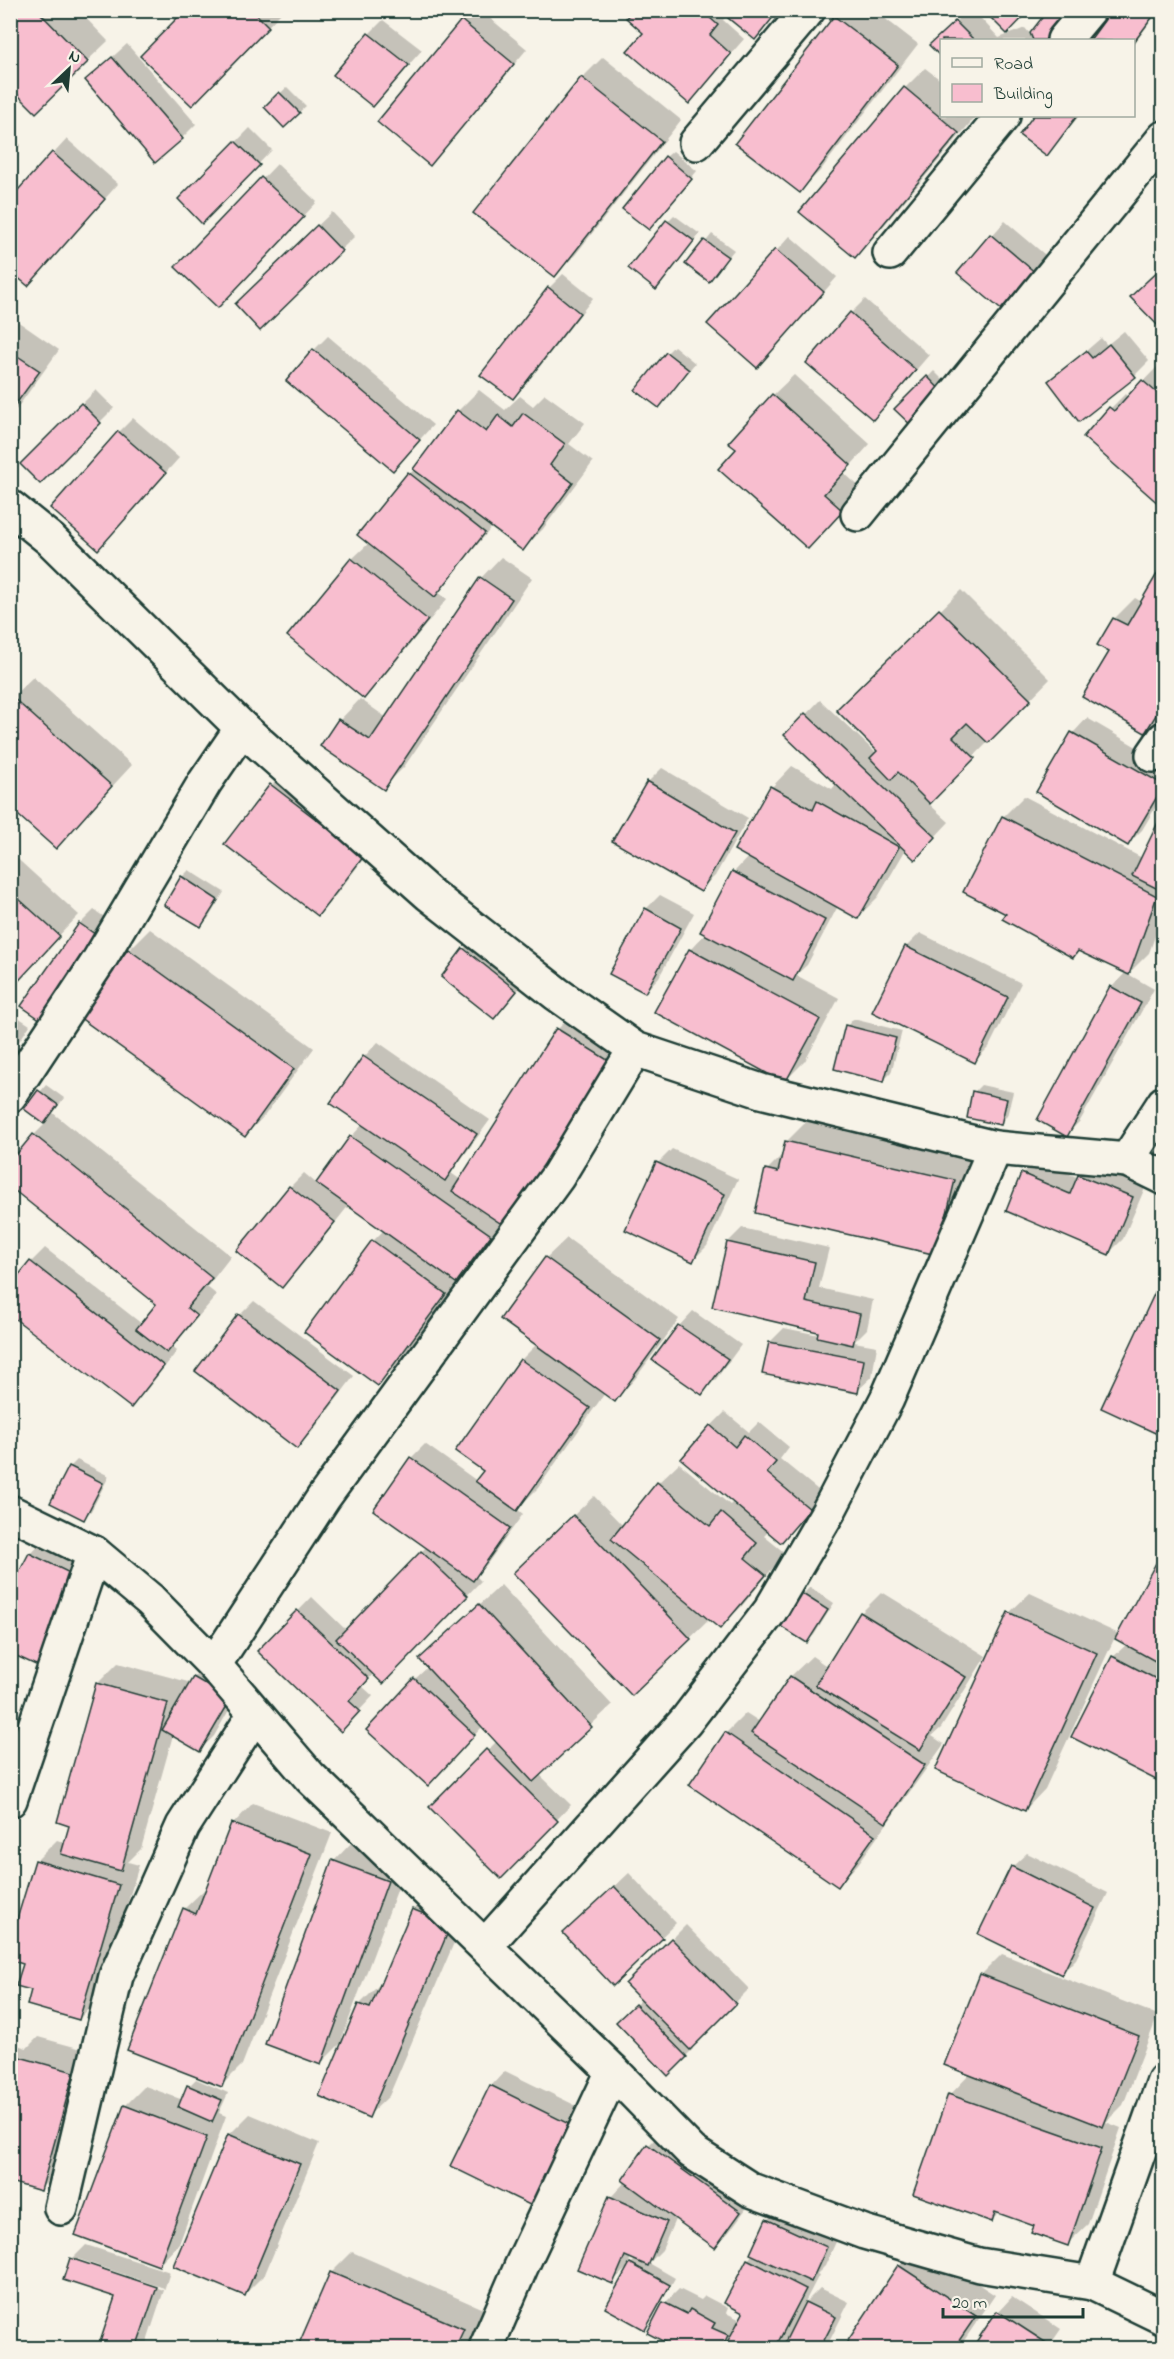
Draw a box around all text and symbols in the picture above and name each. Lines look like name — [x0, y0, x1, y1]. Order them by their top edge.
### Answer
north arrow — [39, 39, 99, 99]
legend — [940, 39, 1135, 117]
text: N — [65, 44, 85, 71]
text: Road — [994, 52, 1033, 78]
text: Building — [993, 82, 1053, 109]
scale bar — [943, 2281, 1082, 2319]
text: 20 m — [952, 2291, 987, 2317]

